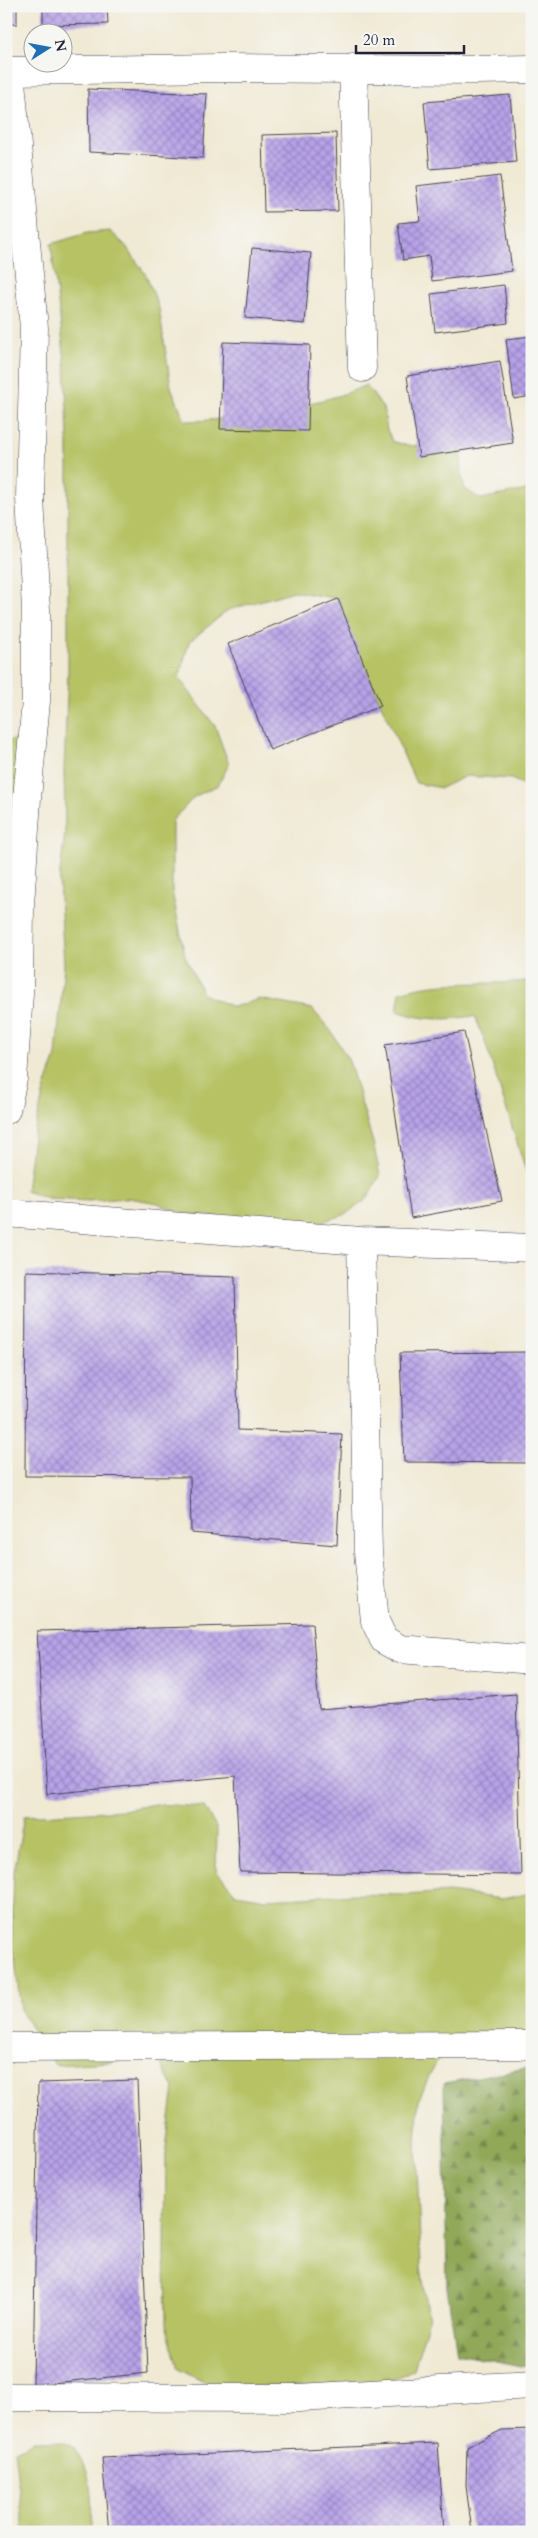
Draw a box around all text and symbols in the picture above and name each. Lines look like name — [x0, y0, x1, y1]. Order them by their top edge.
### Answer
north arrow — [22, 22, 72, 72]
scale bar — [356, 22, 463, 54]
text: 20 m — [363, 30, 395, 50]
text: N — [50, 38, 71, 53]

